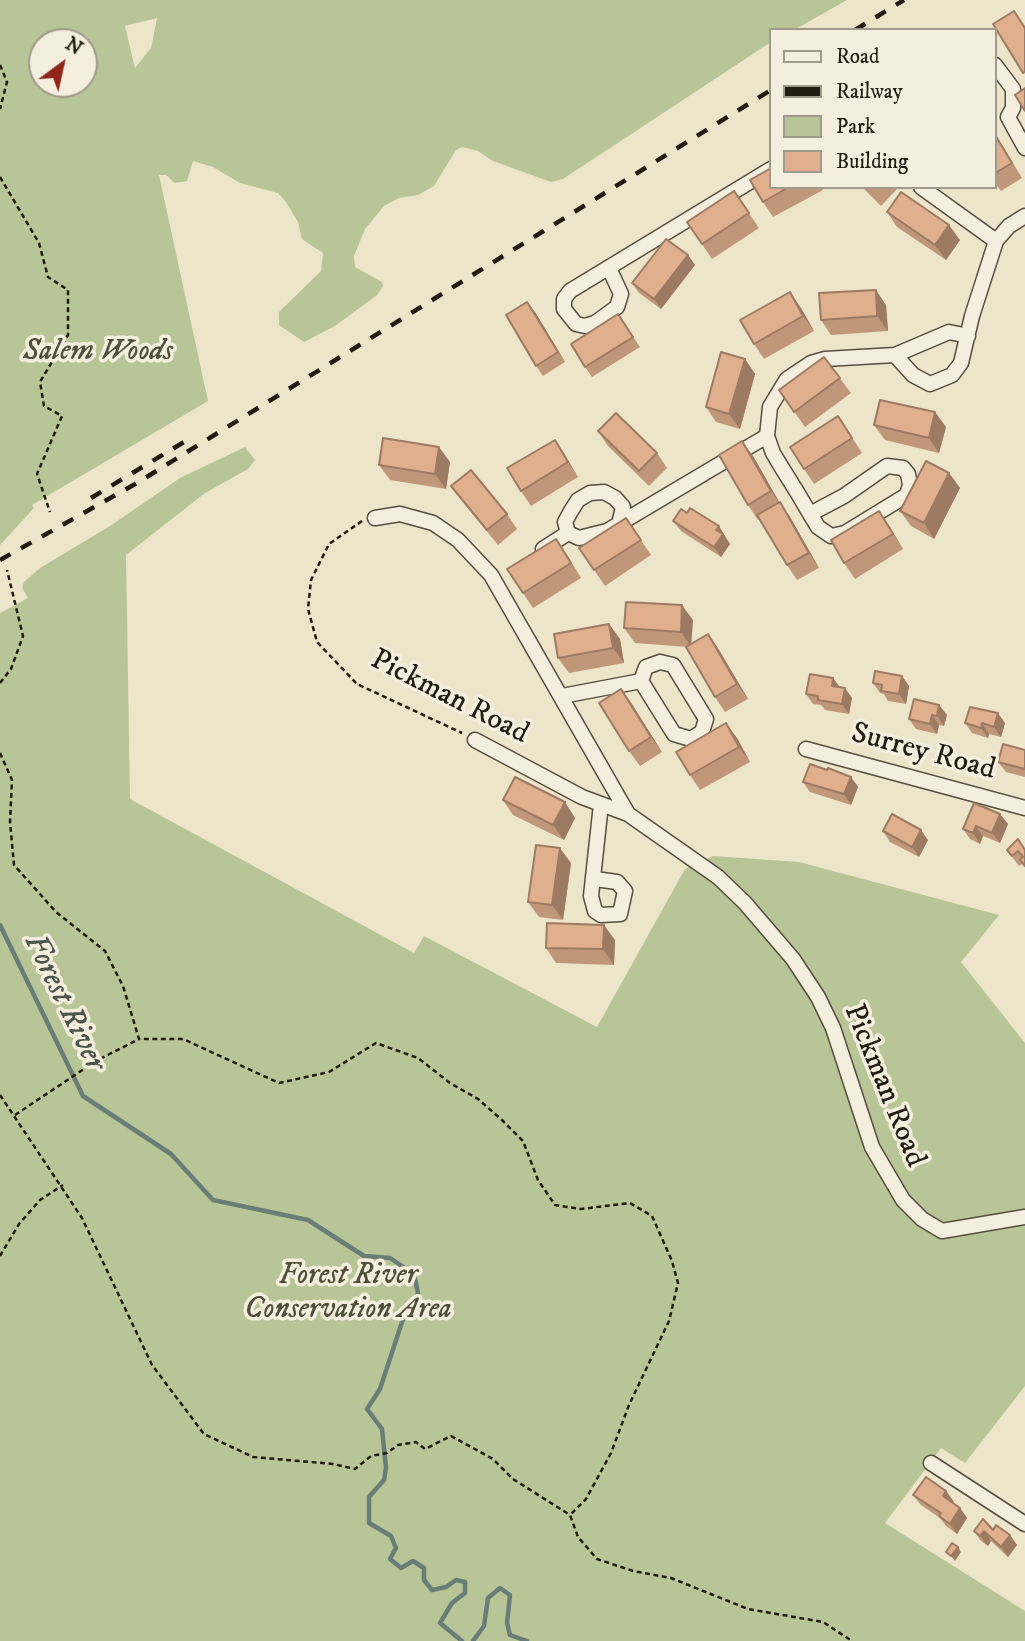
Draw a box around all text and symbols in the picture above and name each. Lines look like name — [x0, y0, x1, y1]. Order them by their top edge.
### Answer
north arrow — [28, 28, 98, 98]
legend — [769, 28, 997, 189]
text: N — [61, 33, 86, 61]
text: Road — [836, 44, 880, 70]
text: Railway — [836, 79, 903, 105]
text: Park — [836, 114, 875, 140]
text: Building — [836, 149, 908, 175]
park label: Salem Woods — [23, 335, 173, 371]
street label: Pickman Road — [364, 643, 534, 753]
street label: Surrey Road — [847, 716, 999, 790]
water label: Forest River — [13, 928, 113, 1078]
street label: Pickman Road — [834, 999, 932, 1173]
park label: Forest River Conservation Area — [244, 1259, 452, 1330]

